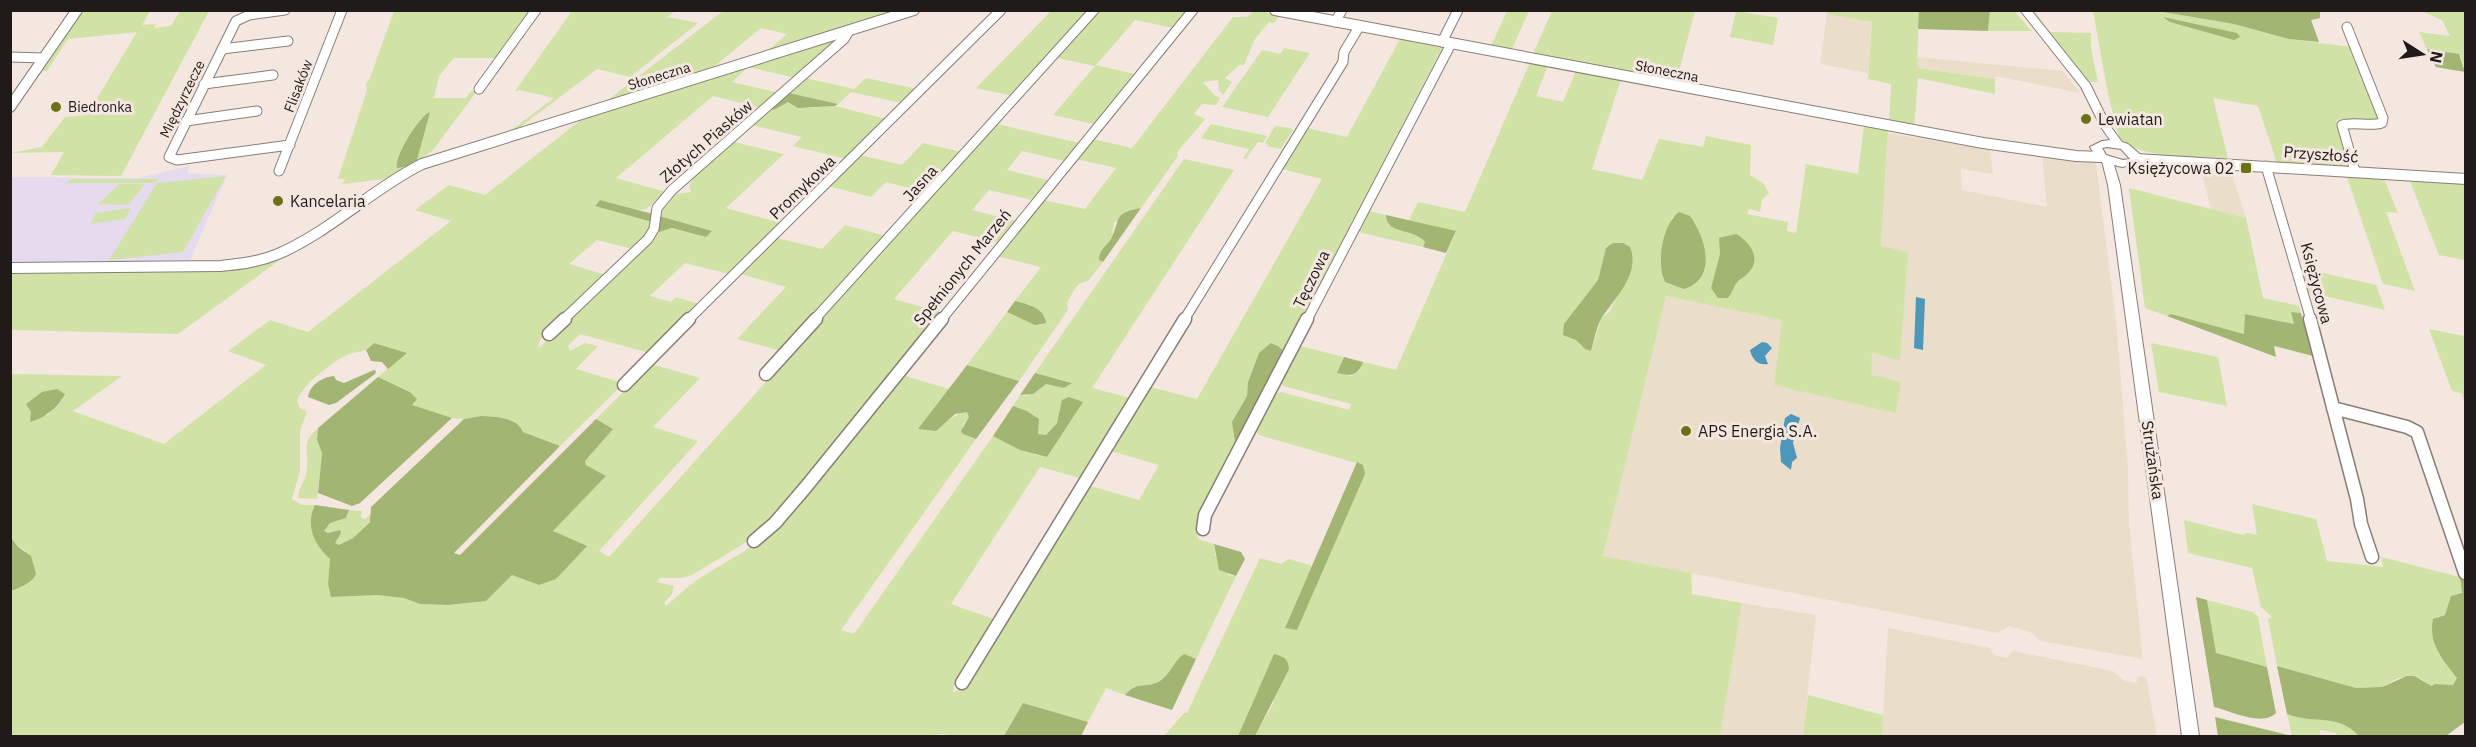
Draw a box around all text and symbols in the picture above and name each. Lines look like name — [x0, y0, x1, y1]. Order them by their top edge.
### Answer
north arrow — [2392, 24, 2452, 84]
text: N — [2426, 49, 2448, 65]
street label: Słoneczna — [1634, 56, 1701, 86]
street label: Międzyrzecze — [155, 57, 209, 141]
street label: Flisaków — [280, 57, 316, 115]
street label: Słoneczna — [626, 58, 693, 94]
street label: Złotych Piasków — [655, 95, 757, 187]
place label: Biedronka — [68, 98, 133, 116]
marker: Biedronka — [49, 100, 63, 114]
place label: Lewiatan — [2098, 109, 2163, 129]
marker: Lewiatan — [2079, 112, 2093, 126]
street label: Przyszłość — [2283, 141, 2359, 167]
street label: Promykowa — [765, 150, 839, 223]
place label: Księżycowa 02 — [2128, 158, 2234, 178]
street label: Jasna — [898, 160, 942, 205]
marker: Księżycowa 02 — [2239, 161, 2253, 175]
place label: Kancelaria — [290, 191, 366, 211]
marker: Kancelaria — [271, 194, 285, 208]
street label: Spełnionych Marzeń — [909, 205, 1015, 329]
street label: Księżycowa — [2297, 240, 2338, 326]
street label: Tęczowa — [1288, 246, 1334, 311]
street label: Strużańska — [2138, 419, 2169, 501]
place label: APS Energia S.A. — [1698, 421, 1817, 441]
marker: APS Energia S.A. — [1679, 424, 1693, 438]

